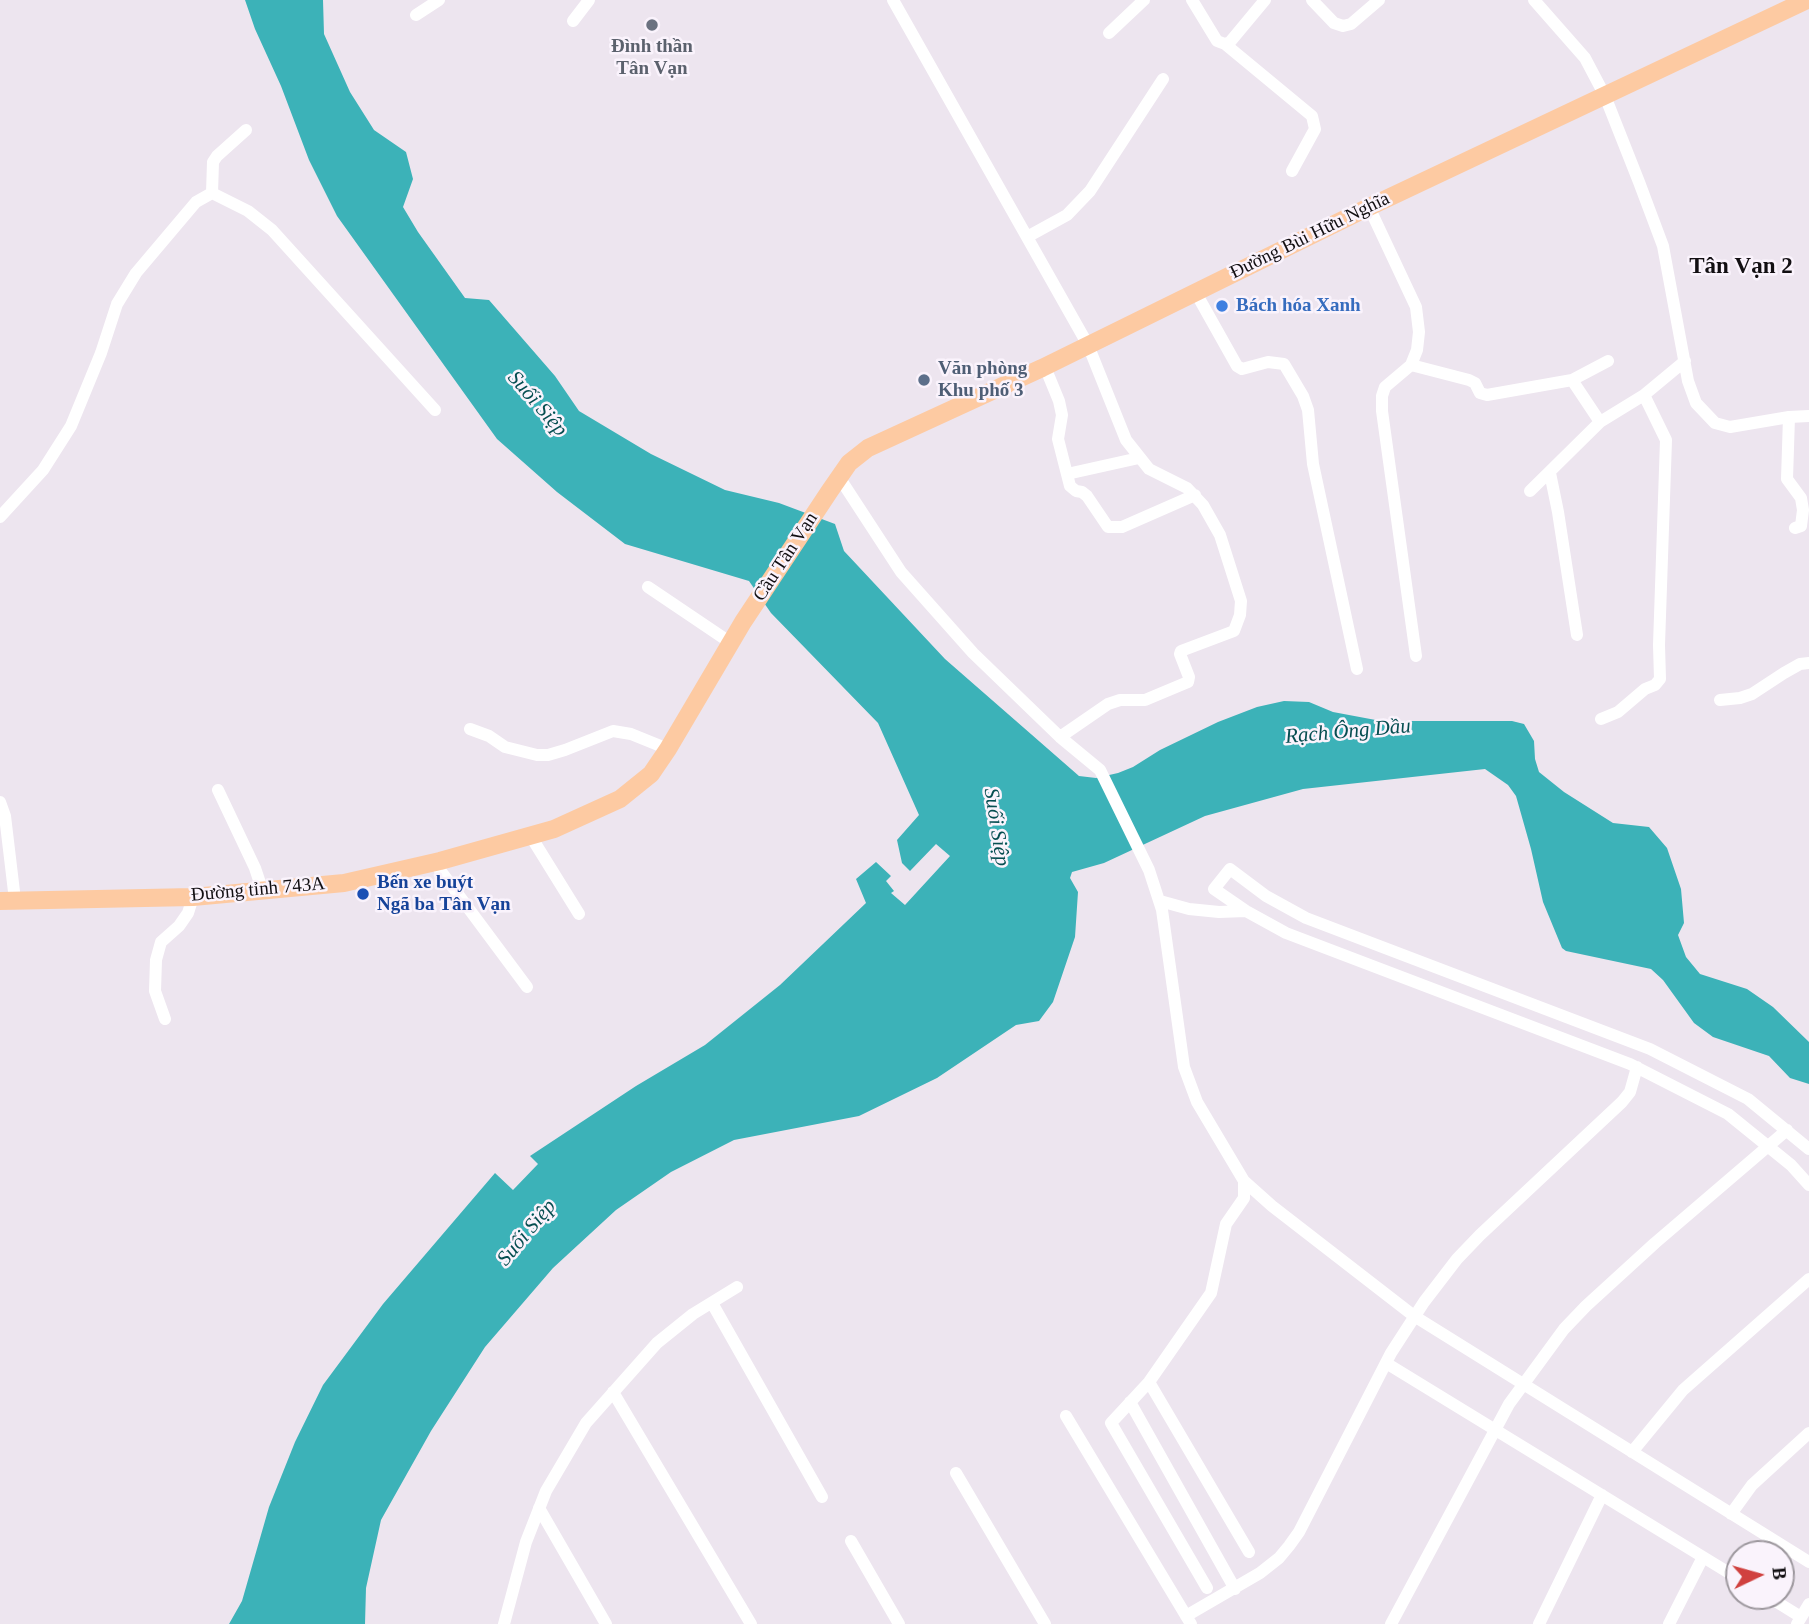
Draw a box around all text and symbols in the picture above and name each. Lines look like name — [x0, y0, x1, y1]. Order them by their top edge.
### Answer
marker: Đình thần Tân Vạn — [644, 17, 660, 33]
place label: Đình thần Tân Vạn — [611, 36, 693, 80]
street label: Đường Bùi Hữu Nghĩa — [1226, 187, 1394, 285]
district label: Tân Vạn 2 — [1689, 253, 1793, 281]
place label: Bách hóa Xanh — [1236, 295, 1361, 317]
marker: Bách hóa Xanh — [1214, 298, 1230, 314]
place label: Văn phòng Khu phố 3 — [938, 358, 1027, 402]
water label: Suối Siệp — [502, 366, 572, 442]
marker: Văn phòng Khu phố 3 — [916, 372, 932, 388]
street label: Cầu Tân Vạn — [749, 508, 823, 606]
water label: Rạch Ông Dầu — [1284, 714, 1412, 750]
water label: Suối Siệp — [977, 786, 1015, 868]
place label: Bến xe buýt Ngã ba Tân Vạn — [377, 872, 511, 916]
street label: Đường tỉnh 743A — [190, 873, 326, 907]
marker: Bến xe buýt Ngã ba Tân Vạn — [355, 886, 371, 902]
water label: Suối Siệp — [492, 1195, 562, 1271]
north arrow — [1725, 1540, 1795, 1610]
text: B — [1768, 1566, 1790, 1581]

